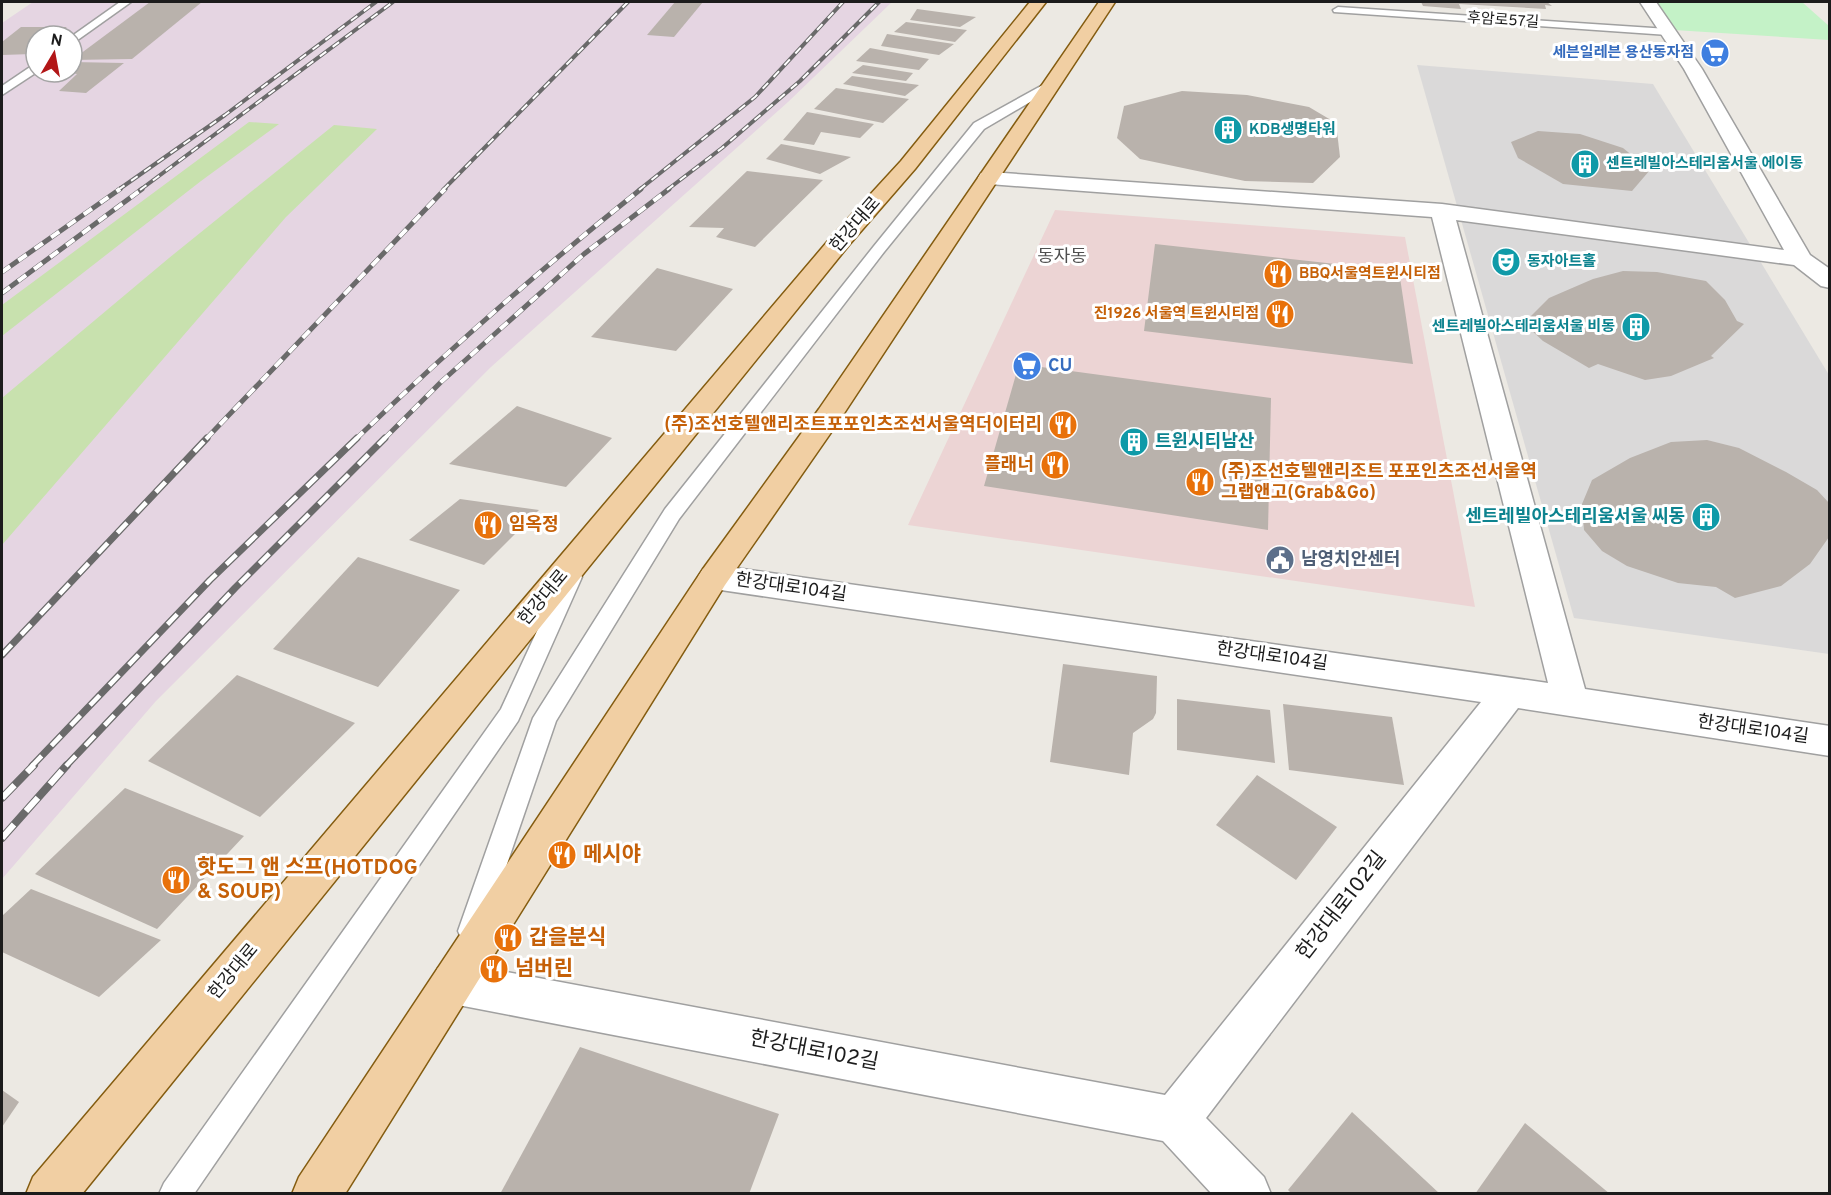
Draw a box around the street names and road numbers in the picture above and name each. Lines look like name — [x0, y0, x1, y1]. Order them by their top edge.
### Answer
street label: 후암로57길 — [1466, 9, 1540, 33]
street label: 한강대로 — [826, 192, 886, 258]
street label: 한강대로 — [514, 565, 574, 631]
street label: 한강대로104길 — [734, 569, 848, 607]
street label: 한강대로104길 — [1215, 638, 1329, 676]
street label: 한강대로104길 — [1696, 711, 1810, 749]
street label: 한강대로102길 — [1291, 846, 1393, 966]
street label: 한강대로 — [204, 939, 264, 1005]
street label: 한강대로102길 — [747, 1025, 881, 1077]

